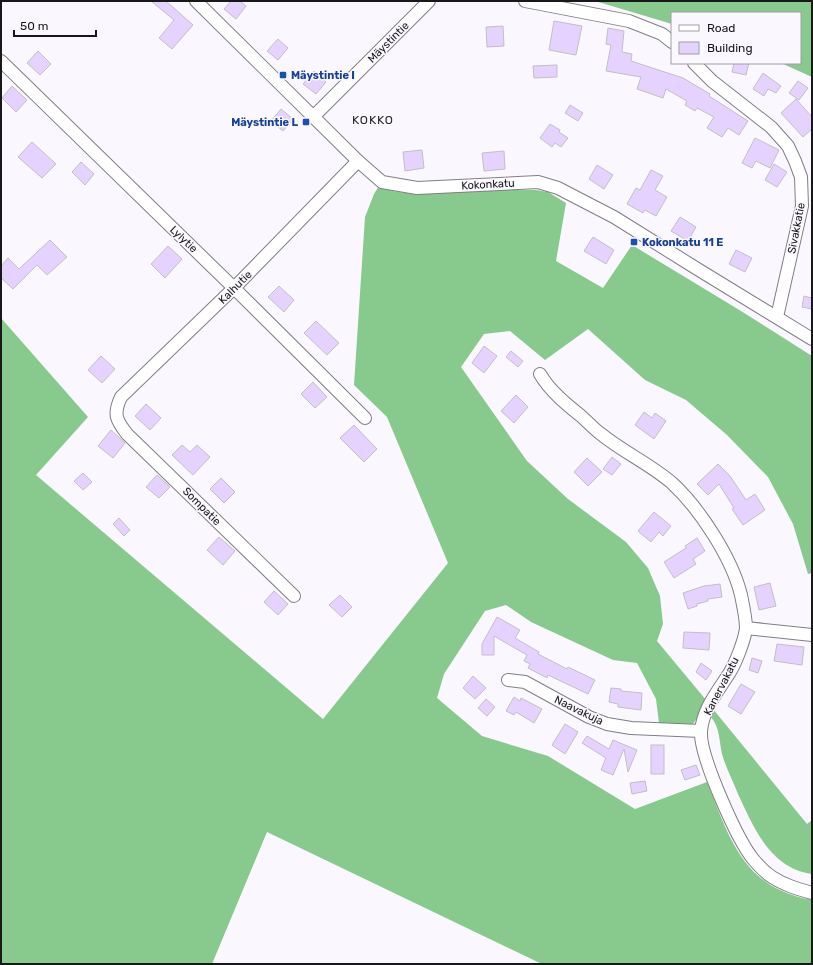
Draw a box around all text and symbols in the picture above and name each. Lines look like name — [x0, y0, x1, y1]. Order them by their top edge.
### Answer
scale bar — [14, 12, 96, 38]
legend — [671, 12, 801, 64]
text: 50 m — [20, 19, 48, 33]
street label: Mäystintie — [365, 19, 412, 66]
text: Road — [707, 21, 735, 35]
text: Building — [707, 41, 753, 55]
place label: Mäystintie I — [291, 69, 355, 82]
marker: Mäystintie I — [278, 70, 288, 80]
district label: KOKKO — [352, 113, 394, 127]
place label: Mäystintie L — [231, 116, 298, 129]
marker: Mäystintie L — [301, 117, 311, 127]
street label: Kokonkatu — [461, 177, 515, 192]
street label: Sivakkatie — [785, 201, 808, 255]
street label: Lylytie — [167, 223, 200, 256]
place label: Kokonkatu 11 E — [642, 236, 723, 249]
marker: Kokonkatu 11 E — [629, 237, 639, 247]
street label: Kalhutie — [216, 268, 255, 307]
street label: Sompatie — [180, 485, 223, 528]
street label: Kanervakatu — [701, 655, 742, 718]
street label: Naavakuja — [552, 693, 605, 728]

